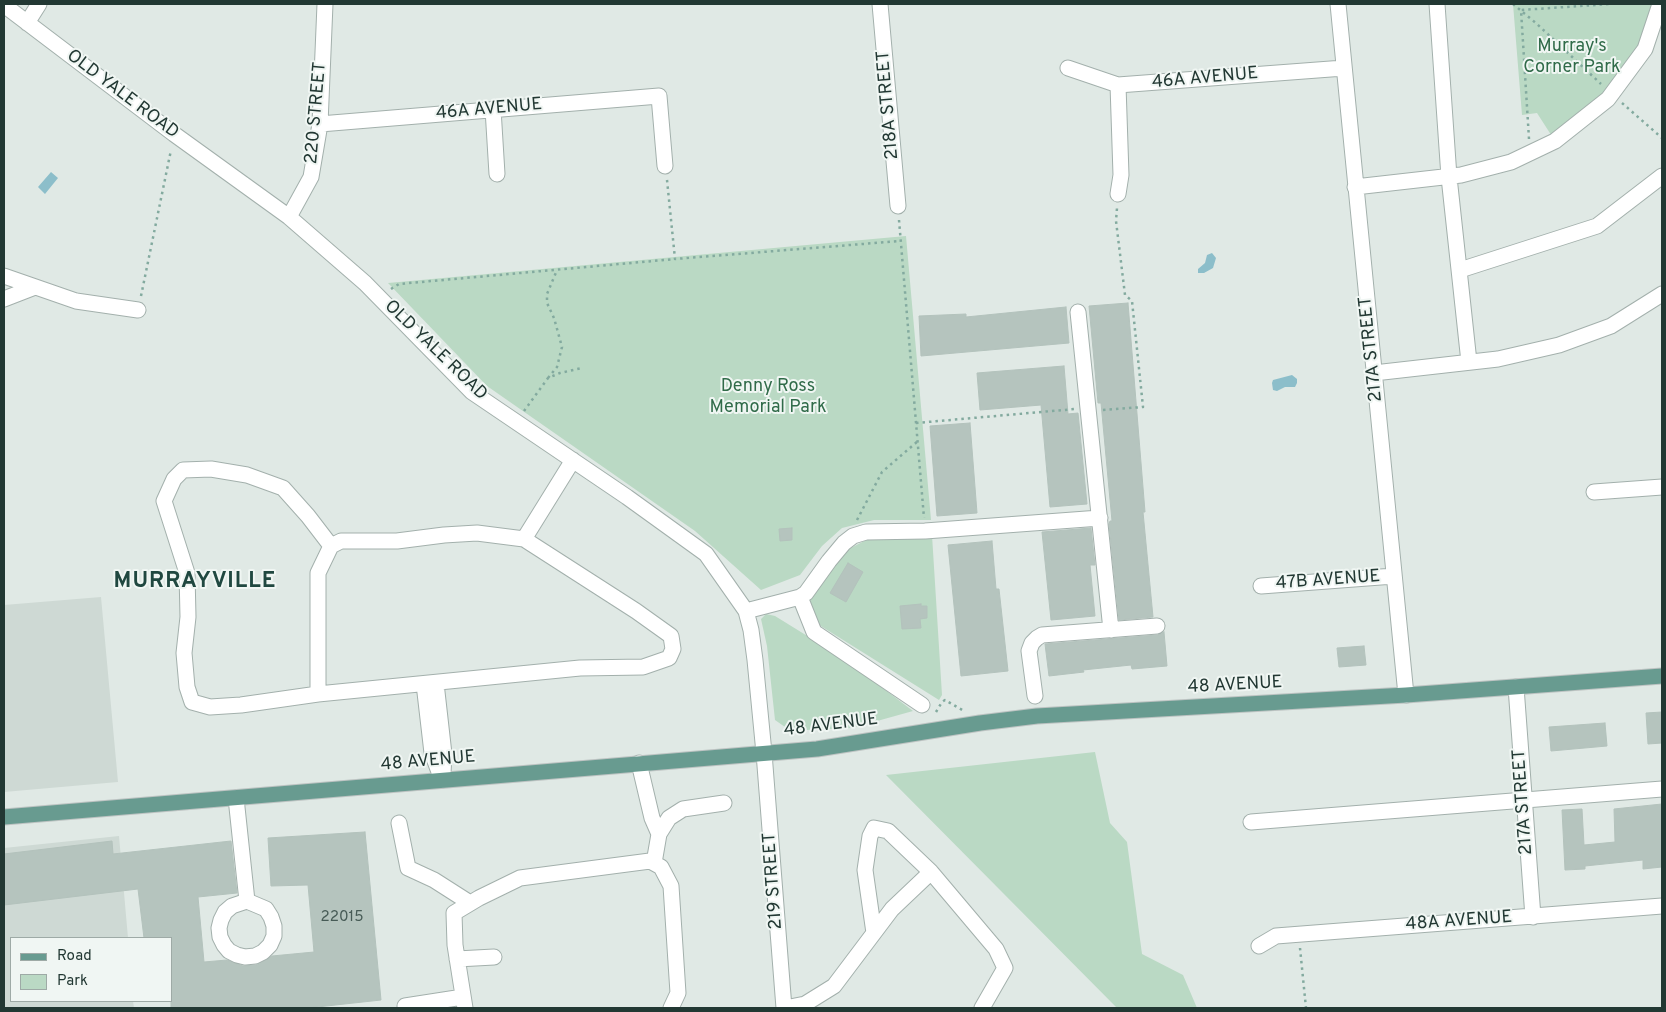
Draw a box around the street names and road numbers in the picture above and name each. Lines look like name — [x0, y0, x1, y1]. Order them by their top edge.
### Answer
street label: OLD YALE ROAD — [62, 46, 182, 144]
street label: 218A STREET — [873, 49, 905, 161]
street label: 220 STREET — [302, 61, 332, 165]
street label: 46A AVENUE — [1151, 64, 1259, 94]
street label: 46A AVENUE — [435, 95, 543, 125]
street label: 217A STREET — [1356, 295, 1388, 403]
street label: OLD YALE ROAD — [379, 296, 491, 406]
street label: 47B AVENUE — [1275, 567, 1381, 595]
street label: 48 AVENUE — [1187, 673, 1283, 699]
street label: 48 AVENUE — [783, 709, 879, 743]
street label: 48 AVENUE — [380, 747, 476, 777]
street label: 217A STREET — [1510, 748, 1538, 856]
street label: 219 STREET — [760, 832, 788, 930]
street label: 48A AVENUE — [1405, 907, 1513, 937]

